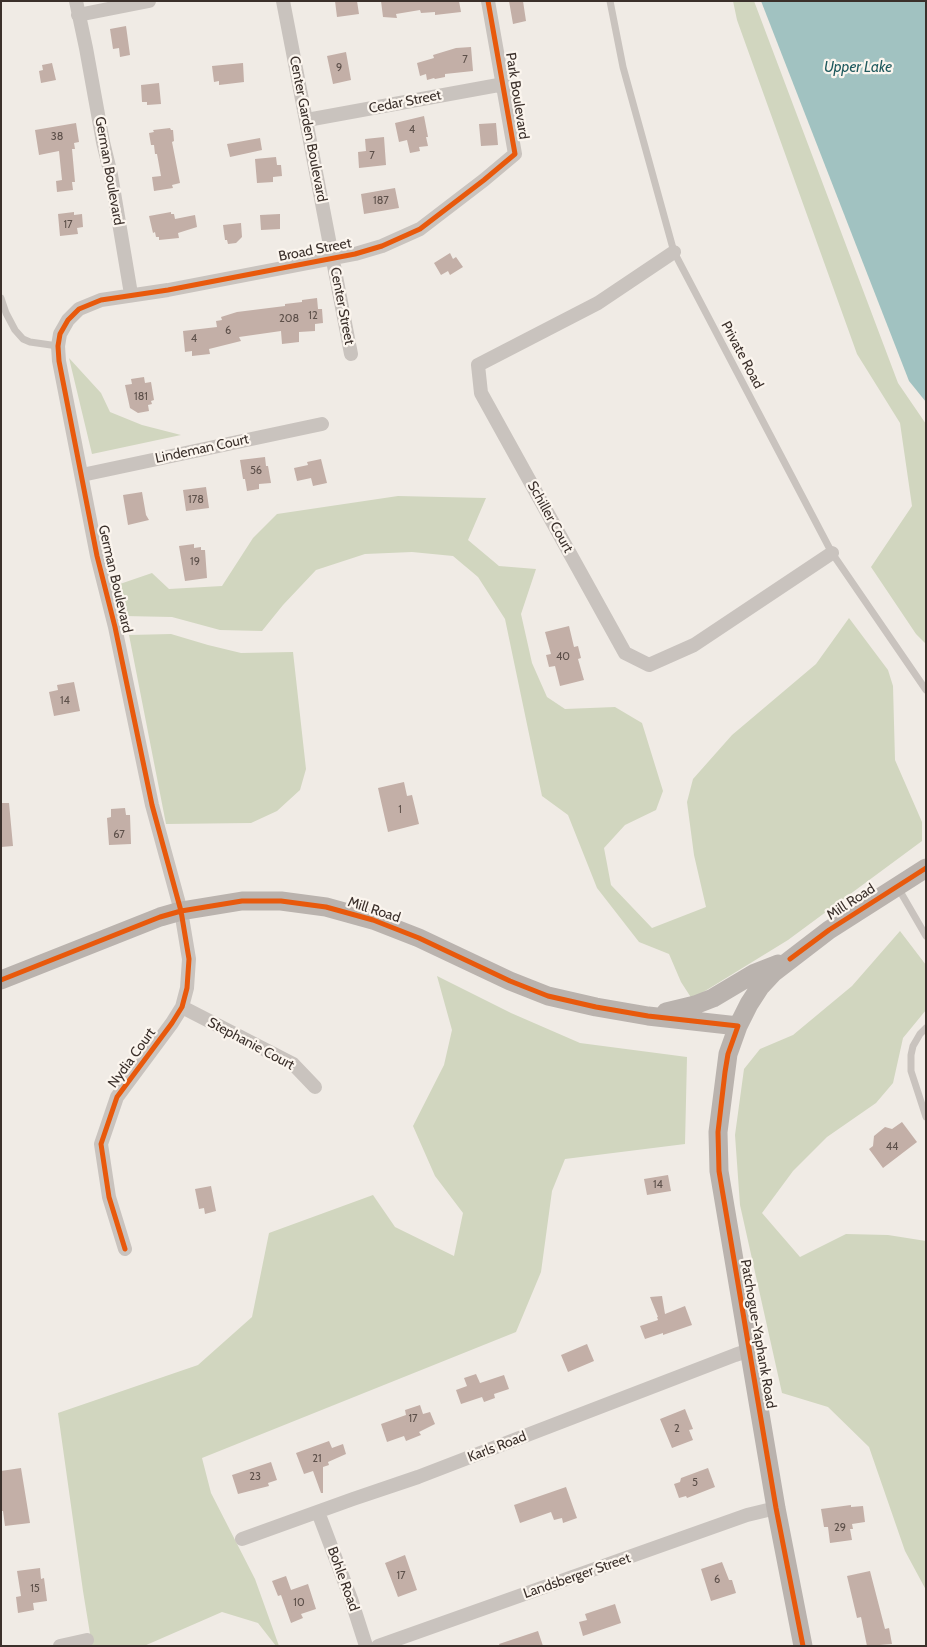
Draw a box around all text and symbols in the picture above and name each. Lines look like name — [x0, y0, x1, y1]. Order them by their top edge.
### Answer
street label: Park Boulevard — [502, 51, 532, 141]
house number: 7 — [462, 53, 468, 67]
street label: Center Garden Boulevard — [286, 55, 330, 203]
water label: Upper Lake — [824, 59, 892, 77]
house number: 9 — [336, 61, 342, 75]
street label: Cedar Street — [367, 87, 443, 117]
street label: German Boulevard — [91, 115, 127, 227]
house number: 4 — [409, 123, 415, 137]
house number: 38 — [51, 130, 63, 144]
house number: 7 — [369, 149, 375, 163]
house number: 187 — [373, 194, 389, 208]
house number: 17 — [63, 218, 73, 232]
street label: Broad Street — [277, 235, 353, 265]
street label: Center Street — [326, 266, 358, 346]
house number: 12 — [308, 309, 318, 323]
house number: 208 — [279, 312, 299, 326]
street label: Private Road — [717, 318, 767, 392]
house number: 6 — [225, 324, 231, 338]
house number: 4 — [191, 332, 197, 346]
house number: 181 — [134, 390, 148, 404]
street label: Lindeman Court — [154, 431, 250, 467]
house number: 56 — [250, 464, 262, 478]
street label: Schiller Court — [524, 478, 576, 556]
house number: 178 — [188, 493, 204, 507]
street label: German Boulevard — [94, 523, 136, 635]
house number: 19 — [190, 555, 200, 569]
house number: 40 — [556, 650, 570, 664]
house number: 14 — [60, 694, 70, 708]
house number: 1 — [398, 803, 402, 817]
house number: 67 — [113, 828, 125, 842]
street label: Mill Road — [824, 880, 878, 924]
street label: Mill Road — [346, 894, 402, 926]
street label: Stephanie Court — [205, 1014, 297, 1074]
street label: Nydia Court — [105, 1025, 159, 1091]
house number: 44 — [886, 1140, 898, 1154]
house number: 14 — [653, 1178, 663, 1192]
street label: Patchogue-Yaphank Road — [737, 1258, 779, 1410]
house number: 17 — [408, 1412, 418, 1426]
house number: 2 — [674, 1422, 680, 1436]
street label: Karls Road — [465, 1428, 529, 1466]
house number: 21 — [312, 1452, 322, 1466]
house number: 23 — [249, 1470, 261, 1484]
house number: 5 — [692, 1476, 698, 1490]
house number: 29 — [834, 1521, 846, 1535]
street label: Bohle Road — [324, 1544, 362, 1614]
street label: Landsberger Street — [521, 1550, 633, 1602]
house number: 17 — [396, 1569, 406, 1583]
house number: 6 — [714, 1573, 720, 1587]
house number: 15 — [30, 1582, 40, 1596]
house number: 10 — [293, 1596, 305, 1610]

